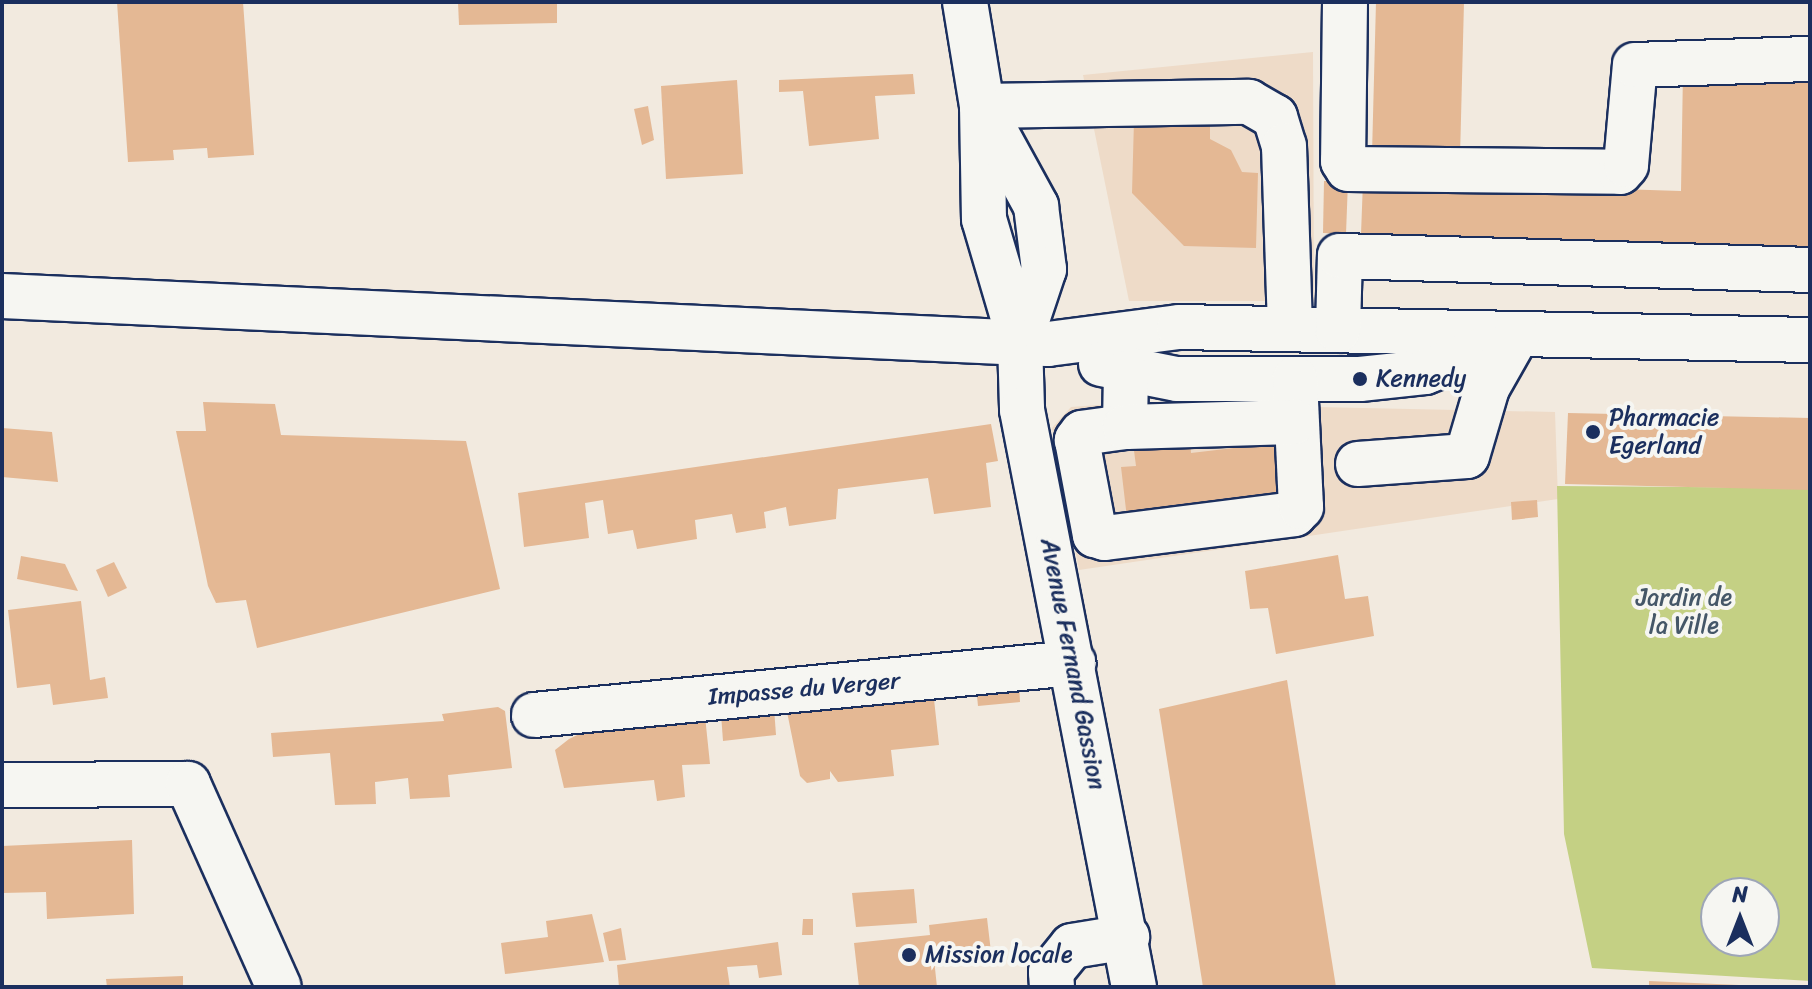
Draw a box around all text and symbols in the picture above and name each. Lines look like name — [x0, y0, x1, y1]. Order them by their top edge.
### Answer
place label: Kennedy — [1376, 365, 1466, 393]
marker: Kennedy — [1351, 370, 1369, 388]
place label: Pharmacie Egerland — [1609, 404, 1719, 460]
marker: Pharmacie Egerland — [1584, 423, 1602, 441]
street label: Avenue Fernand Gassion — [1034, 536, 1112, 792]
park label: Jardin de la Ville — [1636, 584, 1732, 640]
street label: Impasse du Verger — [707, 666, 901, 712]
text: N — [1732, 875, 1748, 914]
north arrow — [1700, 877, 1780, 957]
place label: Mission locale — [925, 941, 1073, 969]
marker: Mission locale — [900, 946, 918, 964]

